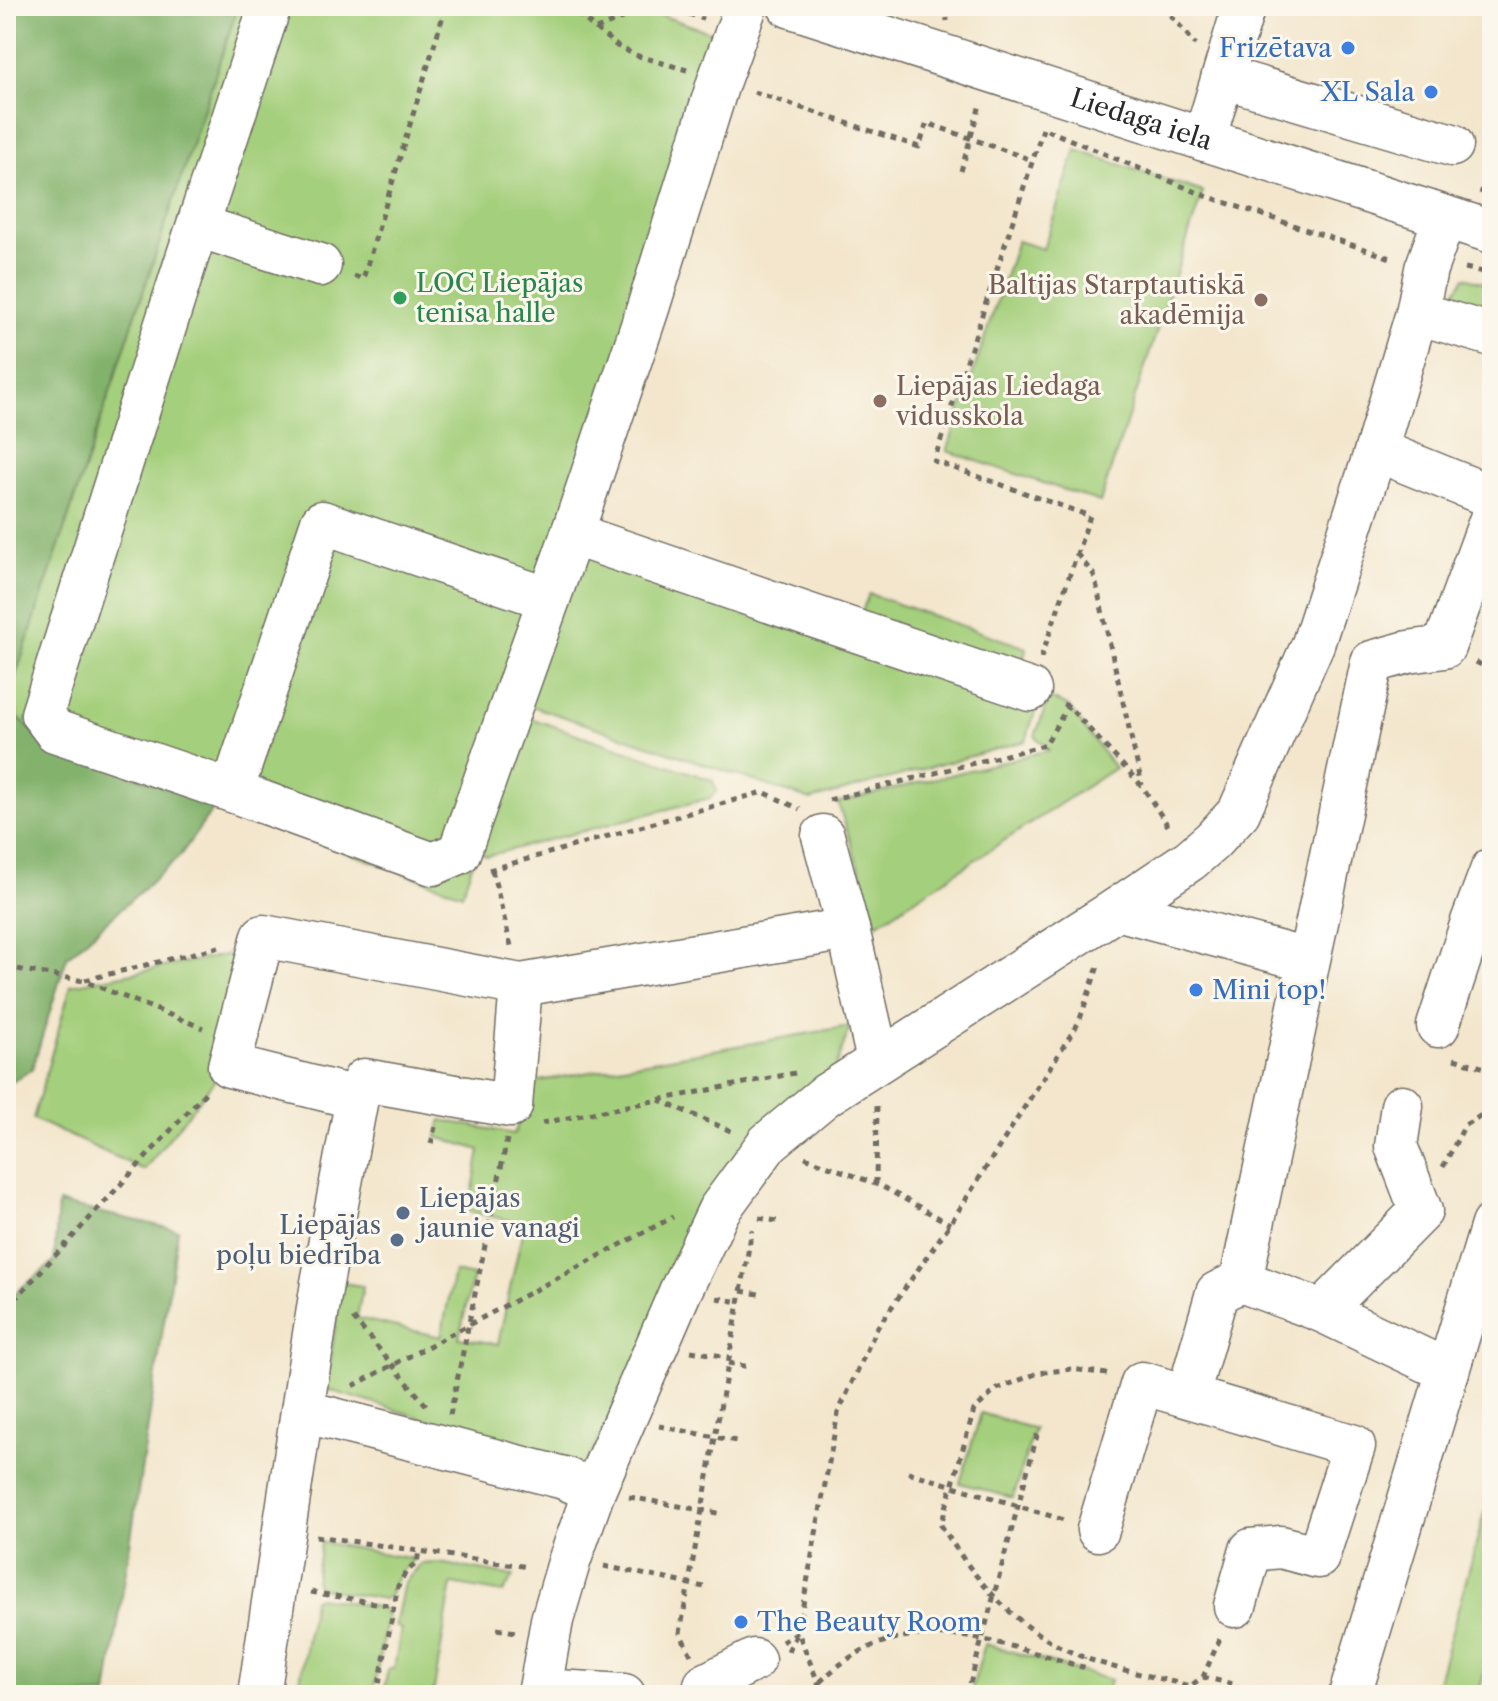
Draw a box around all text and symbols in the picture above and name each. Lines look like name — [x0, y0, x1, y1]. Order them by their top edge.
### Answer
place label: Frizētava — [1219, 32, 1332, 64]
marker: Frizētava — [1339, 39, 1357, 57]
place label: XL Sala — [1320, 76, 1415, 108]
street label: Liedaga iela — [1066, 82, 1216, 157]
marker: XL Sala — [1422, 83, 1440, 101]
place label: LOC Liepājas tenisa halle — [416, 267, 583, 329]
place label: Baltijas Starptautiskā akadēmija — [988, 269, 1245, 331]
marker: LOC Liepājas tenisa halle — [391, 289, 409, 307]
marker: Baltijas Starptautiskā akadēmija — [1252, 291, 1270, 309]
place label: Liepājas Liedaga vidusskola — [895, 370, 1101, 432]
marker: Liepājas Liedaga vidusskola — [871, 392, 889, 410]
place label: Mini top! — [1212, 974, 1326, 1006]
marker: Mini top! — [1187, 981, 1205, 999]
place label: Liepājas jaunie vanagi — [415, 1182, 580, 1244]
marker: Liepājas jaunie vanagi — [394, 1204, 412, 1222]
place label: Liepājas poļu biedrība — [216, 1209, 381, 1271]
marker: Liepājas poļu biedrība — [388, 1231, 406, 1249]
place label: The Beauty Room — [757, 1606, 981, 1638]
marker: The Beauty Room — [732, 1613, 750, 1631]

